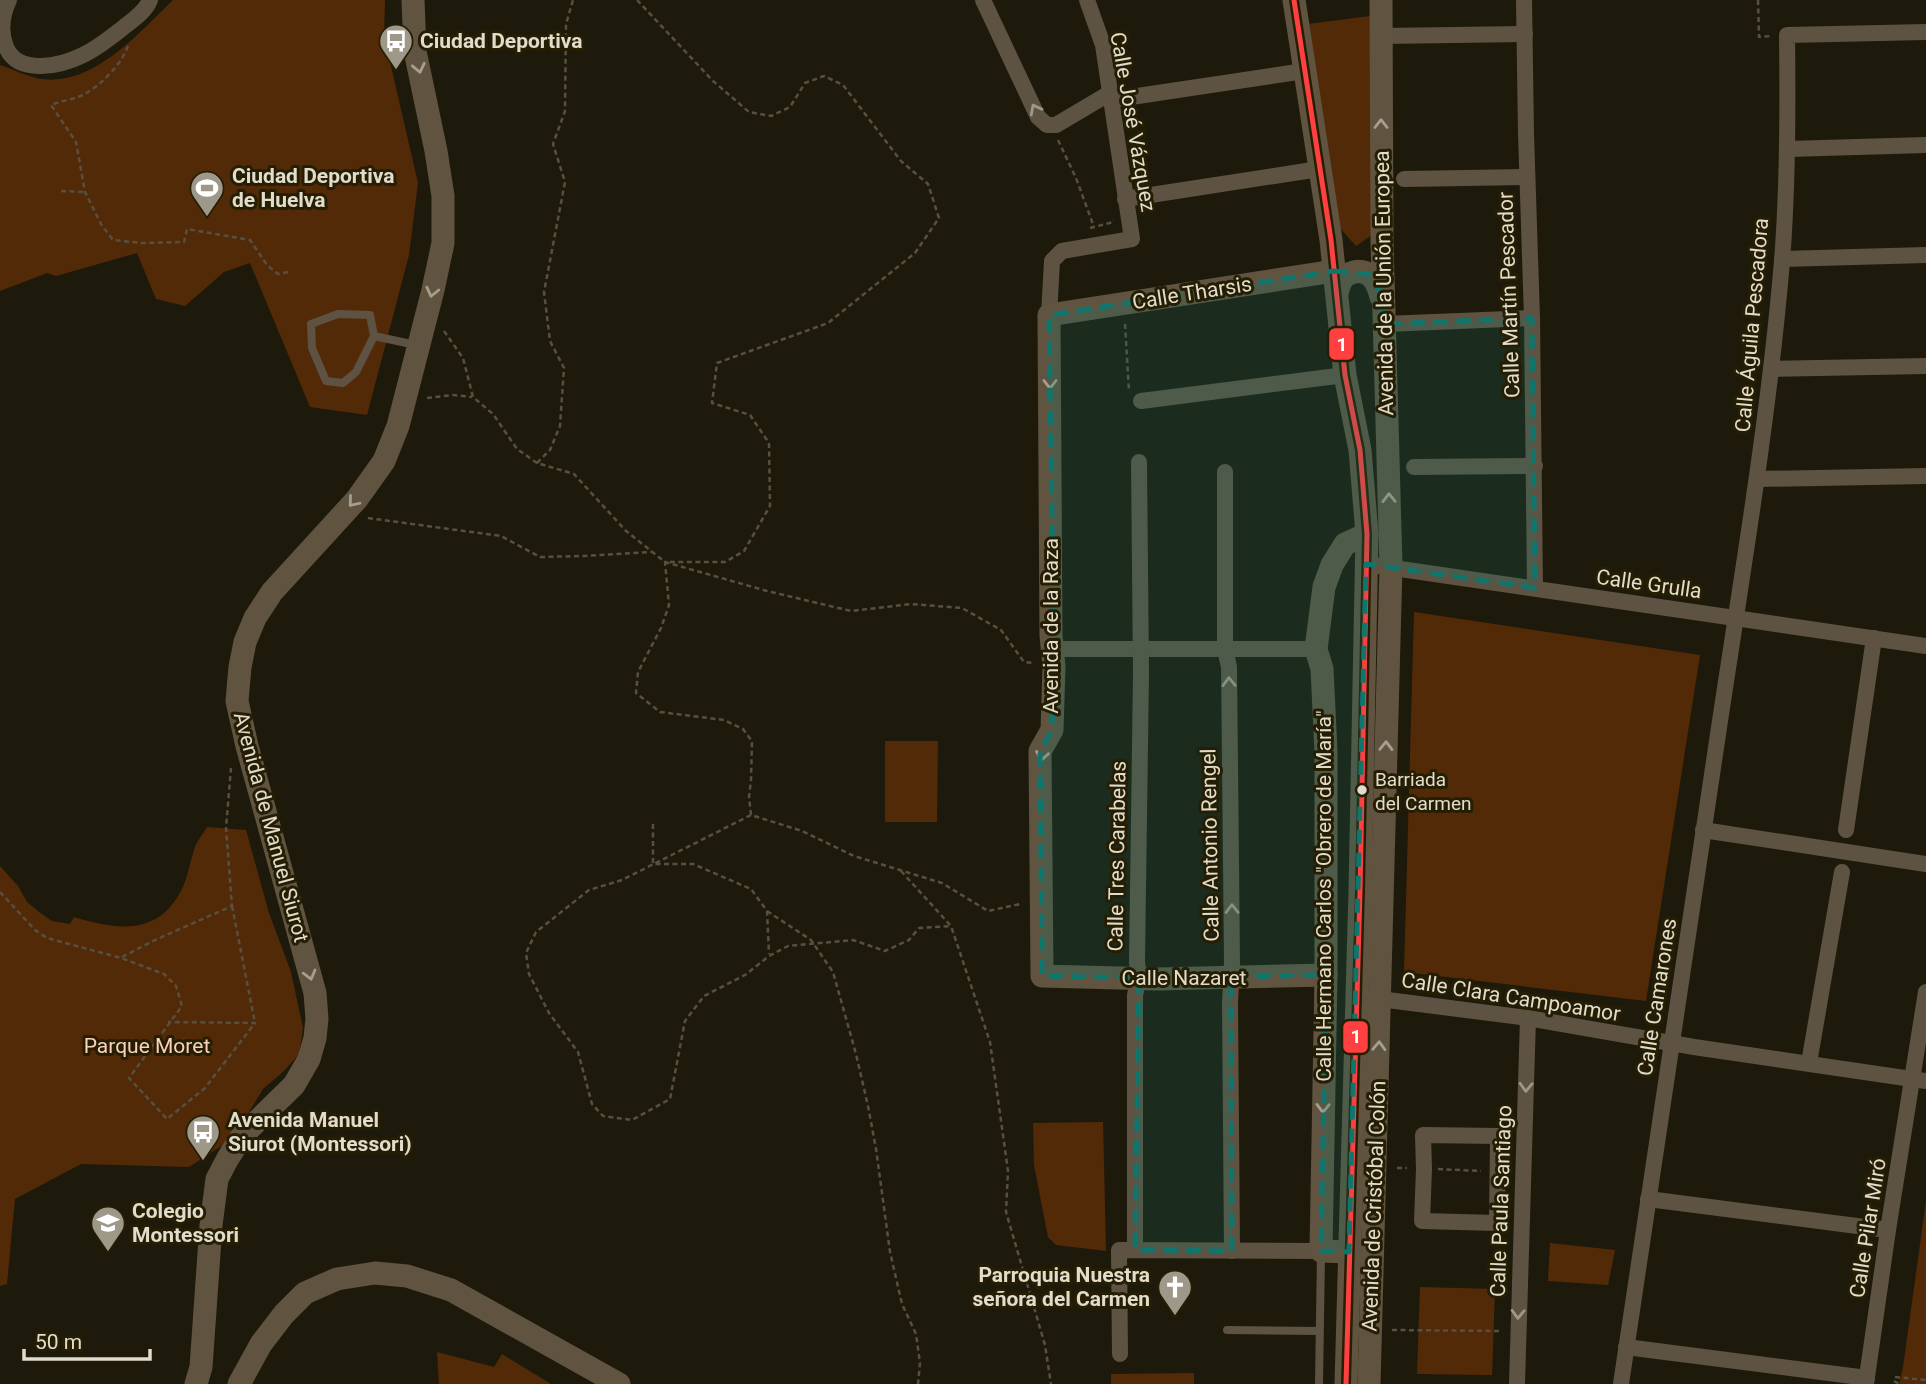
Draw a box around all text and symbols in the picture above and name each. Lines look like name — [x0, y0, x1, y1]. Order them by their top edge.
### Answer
bus stop icon: Ciudad Deportiva — [377, 22, 415, 71]
place label: Ciudad Deportiva — [420, 29, 582, 53]
street label: Calle José Vázquez — [1105, 30, 1161, 214]
one-way arrow — [411, 62, 426, 74]
one-way arrow — [1030, 103, 1043, 116]
one-way arrow — [1373, 118, 1389, 129]
street label: Avenida de la Unión Europea — [1370, 150, 1398, 416]
place label: Ciudad Deportiva de Huelva — [232, 164, 394, 212]
sports icon: Ciudad Deportiva de Huelva — [188, 169, 226, 218]
street label: Calle Martín Pescador — [1493, 191, 1525, 399]
street label: Calle Águila Pescadora — [1731, 217, 1773, 433]
street label: Calle Tharsis — [1131, 272, 1253, 314]
one-way arrow — [426, 286, 440, 298]
line badge: 1 — [1328, 327, 1355, 361]
text: 1 — [1337, 333, 1347, 356]
one-way arrow — [1042, 379, 1058, 389]
one-way arrow — [1381, 492, 1397, 503]
one-way arrow — [349, 494, 361, 507]
street label: Avenida de la Raza — [1039, 538, 1063, 714]
street label: Calle Grulla — [1595, 565, 1703, 603]
one-way arrow — [1221, 676, 1237, 687]
street label: Avenida de Manuel Siurot — [229, 709, 313, 945]
street label: Calle Hermano Carlos "Obrero de María" — [1312, 710, 1336, 1082]
one-way arrow — [1379, 740, 1394, 751]
street label: Calle Antonio Rengel — [1196, 748, 1224, 942]
one-way arrow — [1035, 750, 1050, 761]
street label: Calle Tres Carabelas — [1103, 760, 1131, 952]
place label: Barriada del Carmen — [1375, 768, 1472, 815]
marker: Barriada del Carmen — [1355, 783, 1369, 797]
one-way arrow — [1224, 904, 1240, 914]
street label: Calle Camarones — [1633, 917, 1681, 1077]
street label: Calle Nazaret — [1122, 966, 1247, 990]
street label: Calle Clara Campoamor — [1400, 968, 1622, 1026]
one-way arrow — [302, 969, 317, 981]
line badge: 1 — [1342, 1020, 1369, 1054]
text: 1 — [1351, 1025, 1361, 1048]
park label: Parque Moret — [84, 1034, 210, 1058]
one-way arrow — [1371, 1041, 1386, 1052]
street label: Avenida de Cristóbal Colón — [1358, 1080, 1390, 1332]
one-way arrow — [1518, 1081, 1533, 1092]
one-way arrow — [1316, 1103, 1331, 1114]
street label: Calle Paula Santiago — [1486, 1105, 1516, 1297]
place label: Avenida Manuel Siurot (Montessori) — [228, 1108, 412, 1156]
bus stop icon: Avenida Manuel Siurot (Montessori) — [184, 1113, 222, 1162]
street label: Calle Pilar Miró — [1845, 1156, 1891, 1300]
place label: Colegio Montessori — [132, 1199, 239, 1247]
school or university icon: Colegio Montessori — [89, 1204, 127, 1253]
place label: Parroquia Nuestra señora del Carmen — [973, 1263, 1150, 1311]
church icon: Parroquia Nuestra señora del Carmen — [1156, 1268, 1194, 1317]
one-way arrow — [1511, 1309, 1526, 1320]
scale bar — [24, 1318, 150, 1362]
text: 50 m — [35, 1330, 82, 1354]

